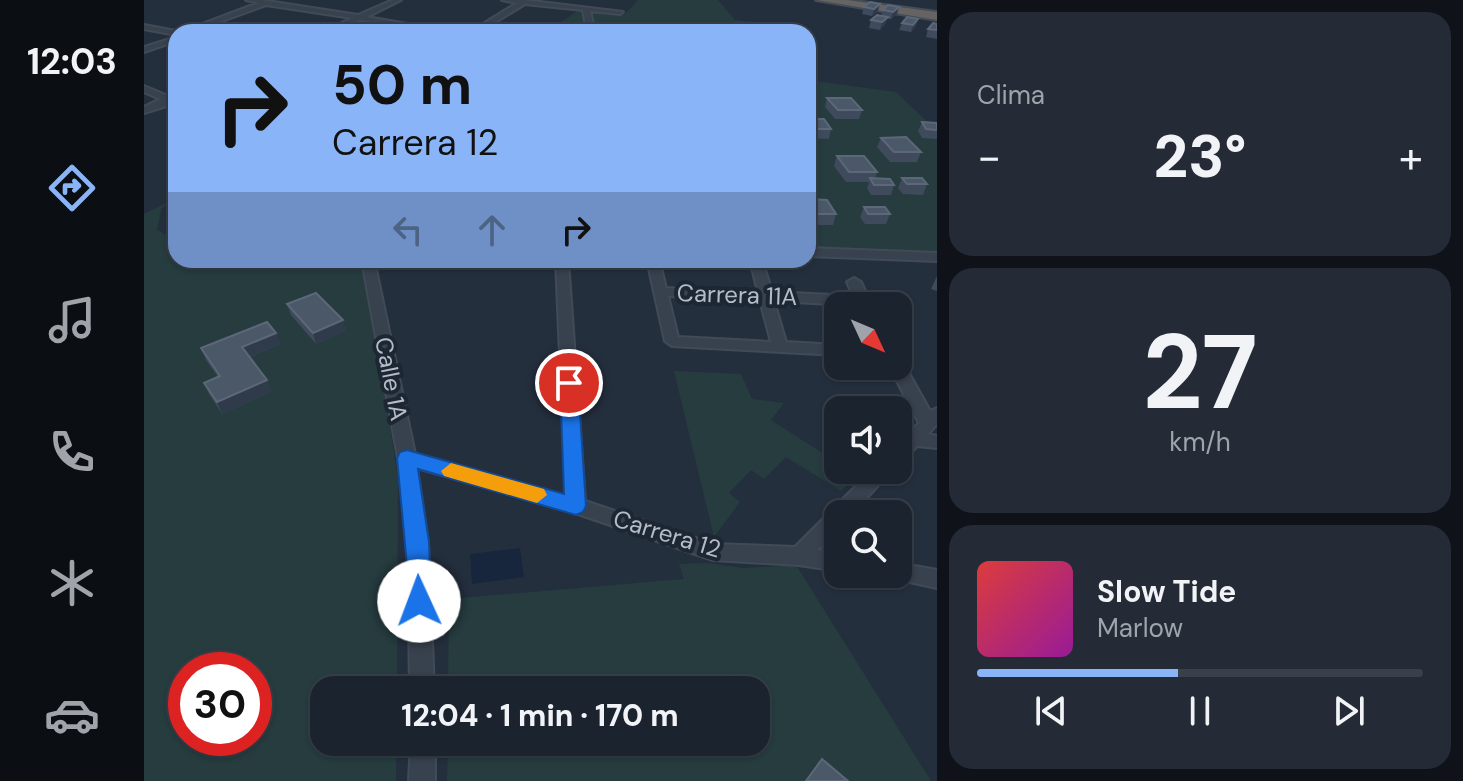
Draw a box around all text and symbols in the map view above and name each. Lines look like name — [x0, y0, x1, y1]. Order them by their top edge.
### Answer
text: 12:03 — [27, 38, 117, 85]
text: 50 m — [332, 48, 472, 121]
icon: right — [200, 56, 304, 160]
text: Clima — [977, 78, 1045, 112]
text: 23° — [1154, 117, 1246, 196]
text: Carrera 12 — [332, 119, 498, 166]
text: − — [977, 128, 1001, 186]
text: + — [1399, 128, 1423, 186]
icon: directions — [44, 160, 100, 216]
icon: left — [386, 208, 430, 252]
icon: ahead — [470, 208, 514, 252]
icon: right — [554, 208, 598, 252]
street label: Carrera 11A — [676, 277, 798, 312]
icon: music — [44, 292, 100, 348]
north arrow — [824, 292, 912, 380]
map controls — [824, 292, 912, 588]
text: 27 — [1142, 305, 1258, 440]
street label: Calle 1A — [368, 335, 415, 423]
pin — [535, 349, 603, 417]
icon: arrive — [547, 361, 591, 405]
button: sound — [824, 396, 912, 484]
icon: phone — [44, 424, 100, 480]
text: km/h — [1169, 425, 1231, 459]
button: search — [824, 500, 912, 588]
street label: Carrera 12 — [610, 502, 725, 565]
icon: climate — [44, 555, 100, 611]
position arrow — [377, 559, 461, 643]
text: Slow Tide — [1097, 572, 1236, 611]
text: Marlow — [1097, 611, 1183, 645]
speed limit sign: 30 — [168, 652, 272, 756]
icon: car — [44, 687, 100, 743]
icon: previous — [1029, 689, 1073, 733]
icon: pause — [1178, 689, 1222, 733]
icon: next — [1327, 689, 1371, 733]
text: 12:04 · 1 min · 170 m — [401, 696, 679, 735]

